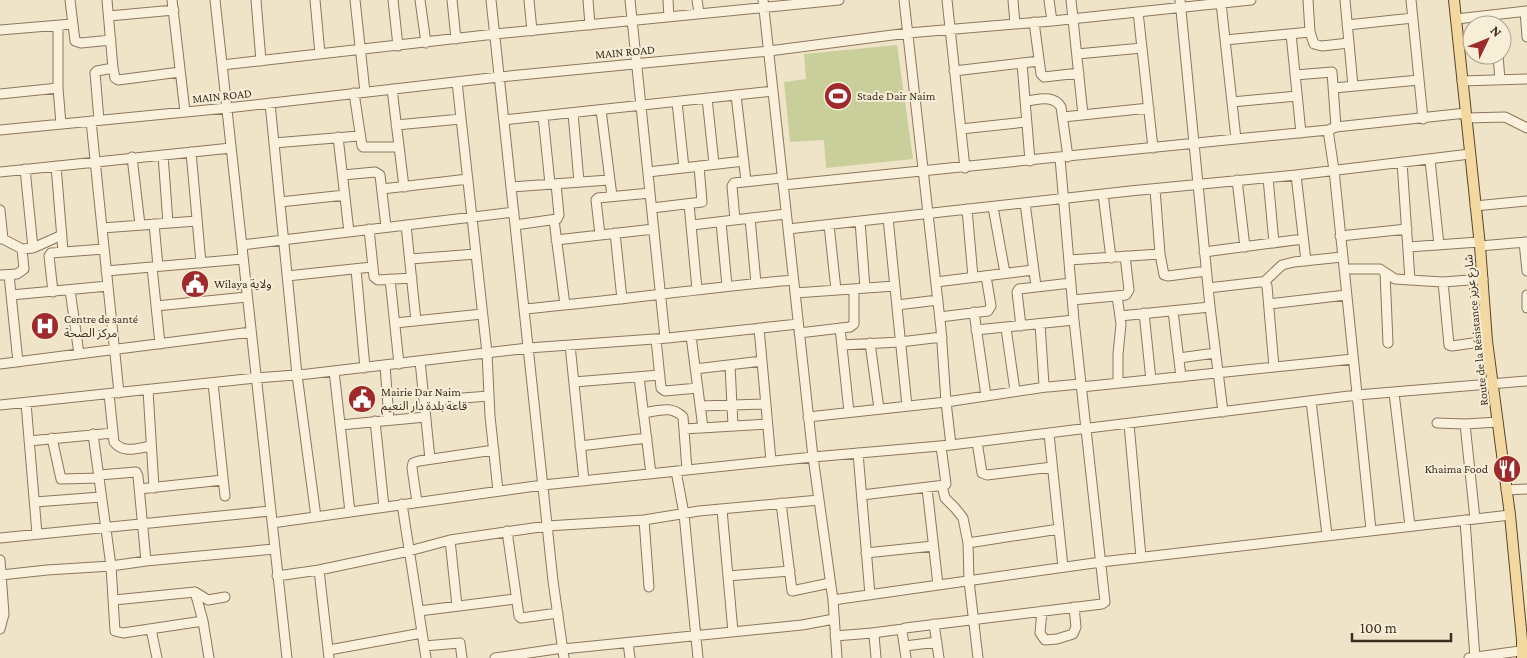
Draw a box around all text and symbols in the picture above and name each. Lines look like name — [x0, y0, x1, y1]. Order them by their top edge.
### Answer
north arrow — [1462, 15, 1512, 65]
text: N — [1487, 22, 1506, 40]
street label: MAIN ROAD — [595, 42, 655, 62]
sports icon: Stade Dair Naim — [823, 81, 853, 111]
street label: MAIN ROAD — [191, 86, 253, 106]
place label: Stade Dair Naim — [857, 89, 936, 103]
street label: Route de la Résistance شارع عزيز — [1461, 253, 1493, 406]
public building icon: Wilaya ولاية — [180, 269, 210, 299]
place label: Wilaya ولاية — [214, 277, 272, 291]
hospital icon: Centre de santé مركز الصحة — [30, 311, 60, 341]
place label: Centre de santé مركز الصحة — [64, 312, 138, 340]
public building icon: Mairie Dar Naim قاعة بلدة دار النعيم — [347, 384, 377, 414]
place label: Mairie Dar Naim قاعة بلدة دار النعيم — [381, 385, 467, 415]
restaurant icon: Khaima Food — [1492, 454, 1522, 484]
place label: Khaima Food — [1425, 462, 1489, 476]
scale bar — [1352, 610, 1451, 642]
text: 100 m — [1360, 620, 1397, 636]

